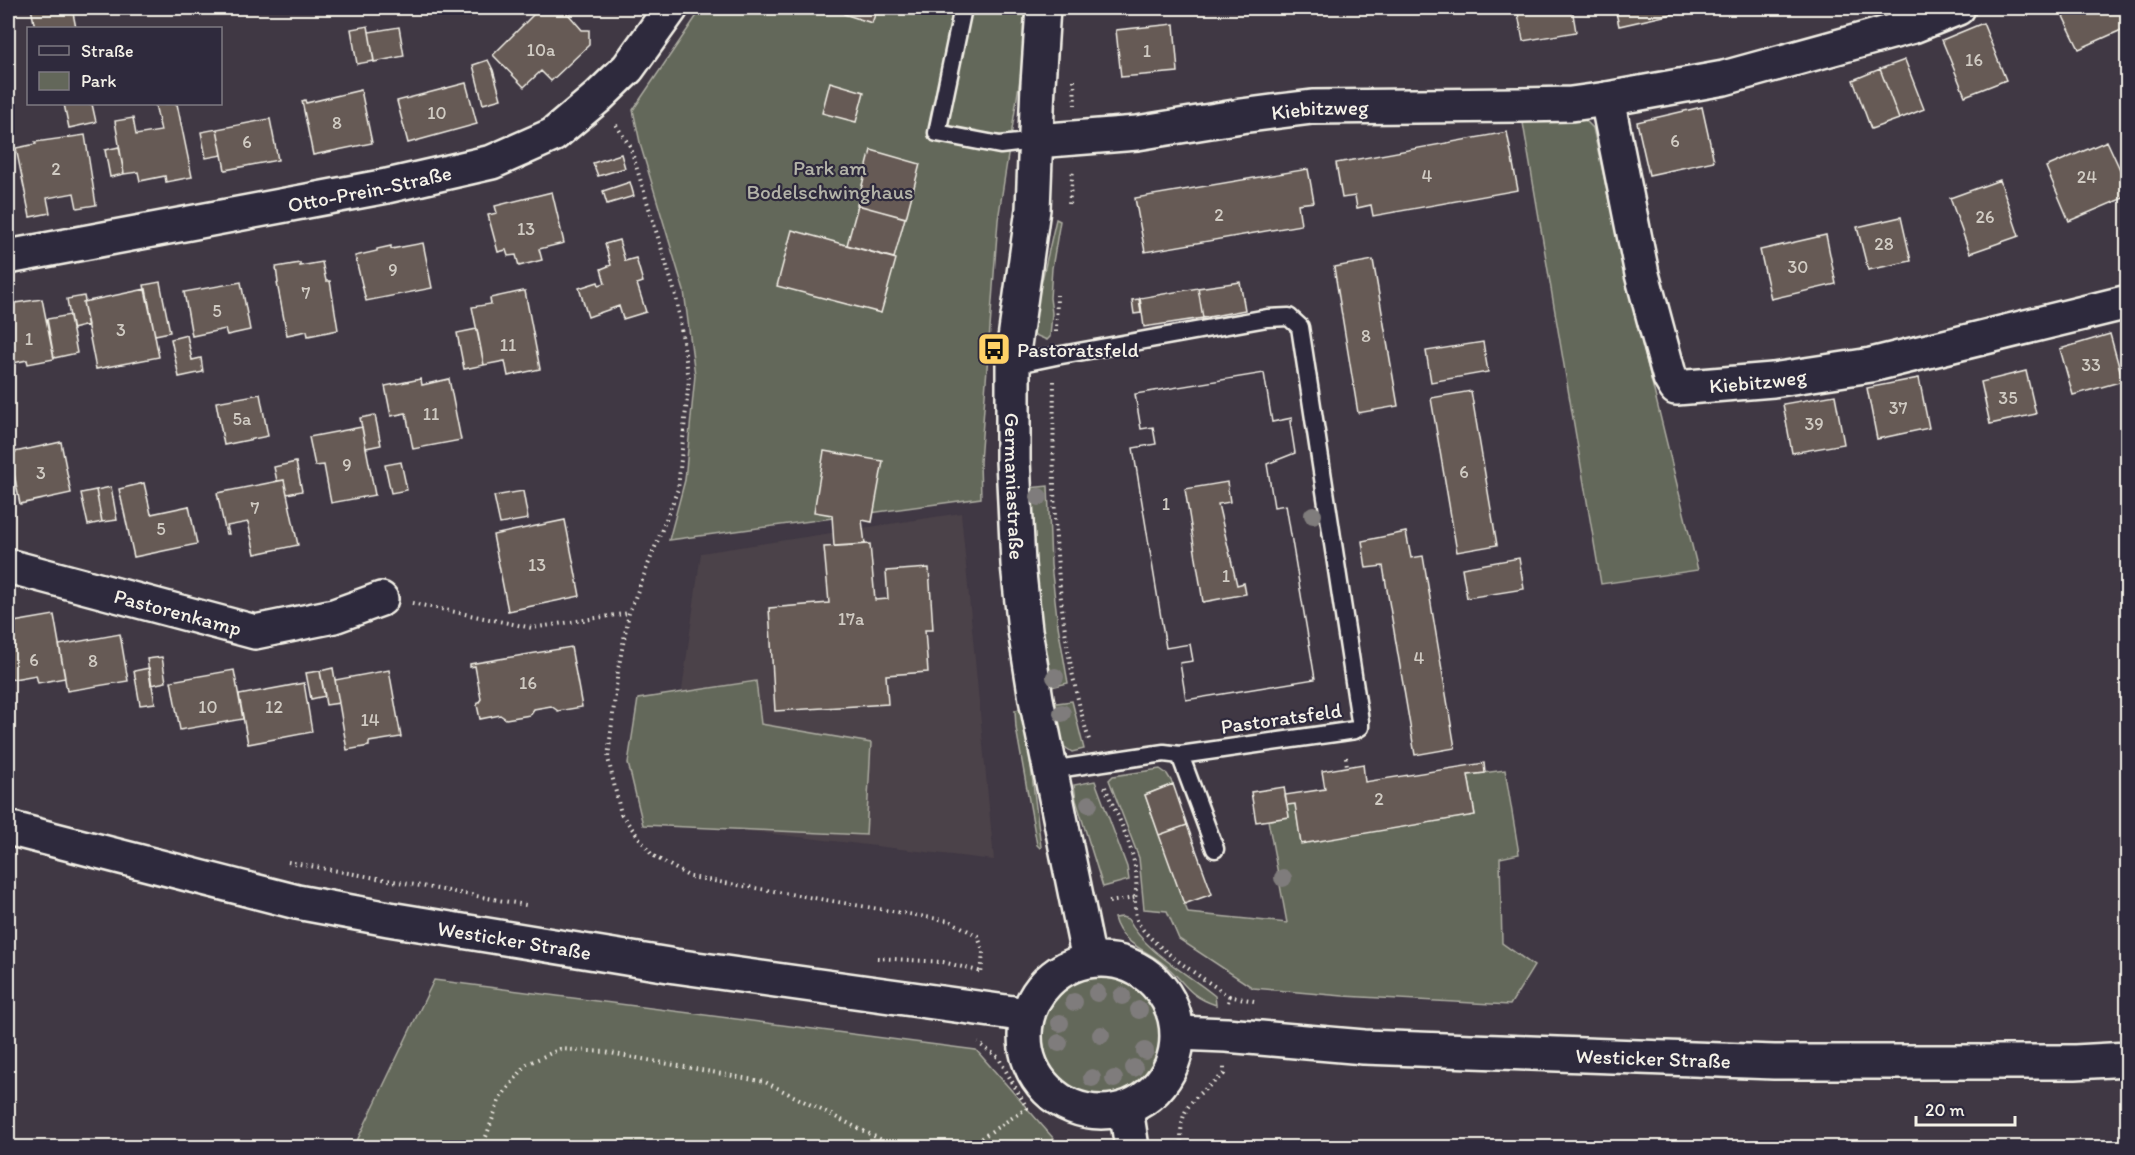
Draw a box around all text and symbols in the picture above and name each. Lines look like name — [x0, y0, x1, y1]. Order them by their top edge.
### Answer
legend — [27, 27, 222, 105]
house number: 10a — [527, 39, 556, 61]
text: Straße — [81, 40, 134, 62]
house number: 1 — [1143, 40, 1151, 62]
house number: 16 — [1965, 49, 1983, 71]
text: Park — [81, 70, 116, 92]
street label: Kiebitzweg — [1270, 94, 1369, 125]
house number: 10 — [427, 102, 447, 124]
house number: 8 — [332, 112, 342, 134]
house number: 6 — [1670, 130, 1680, 152]
house number: 6 — [242, 131, 252, 153]
park label: Park am Bodelschwinghaus — [747, 155, 913, 204]
house number: 2 — [51, 158, 61, 180]
street label: Otto-Prein-Straße — [286, 159, 454, 217]
house number: 4 — [1422, 165, 1433, 187]
house number: 24 — [2077, 166, 2097, 188]
house number: 2 — [1214, 204, 1224, 226]
house number: 26 — [1976, 206, 1995, 228]
house number: 13 — [517, 218, 535, 240]
house number: 28 — [1874, 233, 1894, 255]
house number: 30 — [1788, 256, 1808, 278]
house number: 9 — [388, 259, 398, 281]
house number: 7 — [302, 282, 311, 304]
house number: 5 — [212, 300, 222, 322]
house number: 3 — [116, 319, 126, 341]
house number: 8 — [1361, 325, 1371, 347]
house number: 1 — [25, 328, 33, 350]
bus stop icon: Pastoratsfeld — [976, 331, 1012, 367]
house number: 11 — [500, 334, 516, 356]
place label: Pastoratsfeld — [1017, 337, 1139, 362]
house number: 33 — [2081, 354, 2101, 376]
street label: Kiebitzweg — [1708, 362, 1809, 398]
house number: 35 — [1998, 387, 2018, 409]
house number: 37 — [1889, 397, 1907, 419]
house number: 11 — [423, 403, 439, 425]
house number: 5a — [233, 408, 252, 430]
street label: Germaniastraße — [1001, 413, 1030, 560]
house number: 39 — [1804, 413, 1824, 435]
house number: 9 — [342, 454, 352, 476]
house number: 6 — [1459, 461, 1469, 483]
house number: 3 — [36, 462, 46, 484]
house number: 1 — [1162, 493, 1170, 515]
house number: 7 — [251, 497, 260, 519]
house number: 5 — [156, 518, 166, 540]
house number: 13 — [528, 554, 546, 576]
house number: 1 — [1222, 565, 1230, 587]
street label: Pastorenkamp — [112, 582, 245, 640]
house number: 17a — [838, 608, 865, 630]
house number: 4 — [1414, 647, 1425, 669]
house number: 6 — [29, 649, 39, 671]
house number: 8 — [88, 650, 98, 672]
house number: 16 — [519, 672, 537, 694]
house number: 10 — [198, 696, 218, 718]
house number: 12 — [265, 696, 283, 718]
street label: Pastoratsfeld — [1219, 697, 1343, 739]
house number: 14 — [360, 709, 380, 731]
house number: 2 — [1374, 788, 1384, 810]
street label: Westicker Straße — [436, 915, 593, 965]
street label: Westicker Straße — [1575, 1042, 1731, 1073]
scale bar — [1916, 1089, 2015, 1127]
text: 20 m — [1925, 1099, 1965, 1121]

